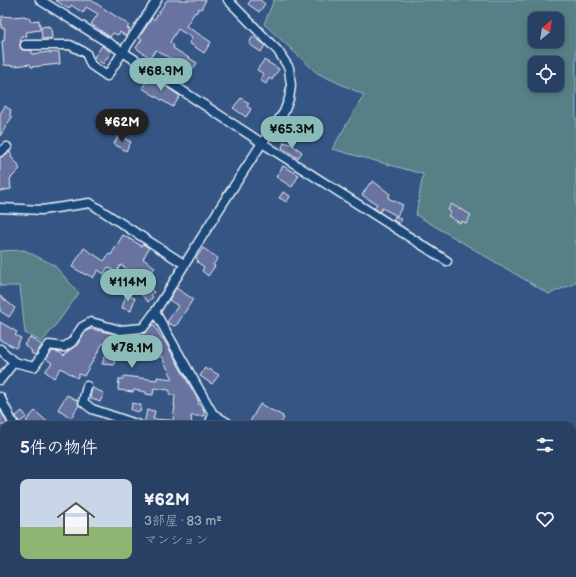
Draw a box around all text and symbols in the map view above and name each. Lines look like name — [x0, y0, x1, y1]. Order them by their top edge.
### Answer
north arrow — [528, 12, 564, 48]
map controls — [528, 12, 564, 92]
button: locate — [528, 56, 564, 92]
pin: ¥68.9M — [128, 58, 194, 92]
text: ¥68.9M — [138, 63, 184, 79]
pin: ¥62M — [98, 109, 146, 143]
text: ¥62M — [105, 114, 139, 130]
pin: ¥65.3M — [259, 116, 325, 150]
text: ¥65.3M — [269, 121, 315, 137]
pin: ¥114M — [100, 269, 156, 303]
text: ¥114M — [109, 274, 147, 290]
pin: ¥78.1M — [99, 335, 165, 369]
text: ¥78.1M — [111, 340, 153, 356]
icon: filters — [534, 434, 556, 456]
text: 5件の物件 — [20, 438, 98, 458]
text: ¥62M — [144, 490, 190, 510]
icon: home — [52, 495, 100, 543]
icon: heart — [534, 508, 556, 530]
text: 3部屋 · 83 m² — [144, 513, 222, 529]
text: マンション — [144, 532, 208, 548]

